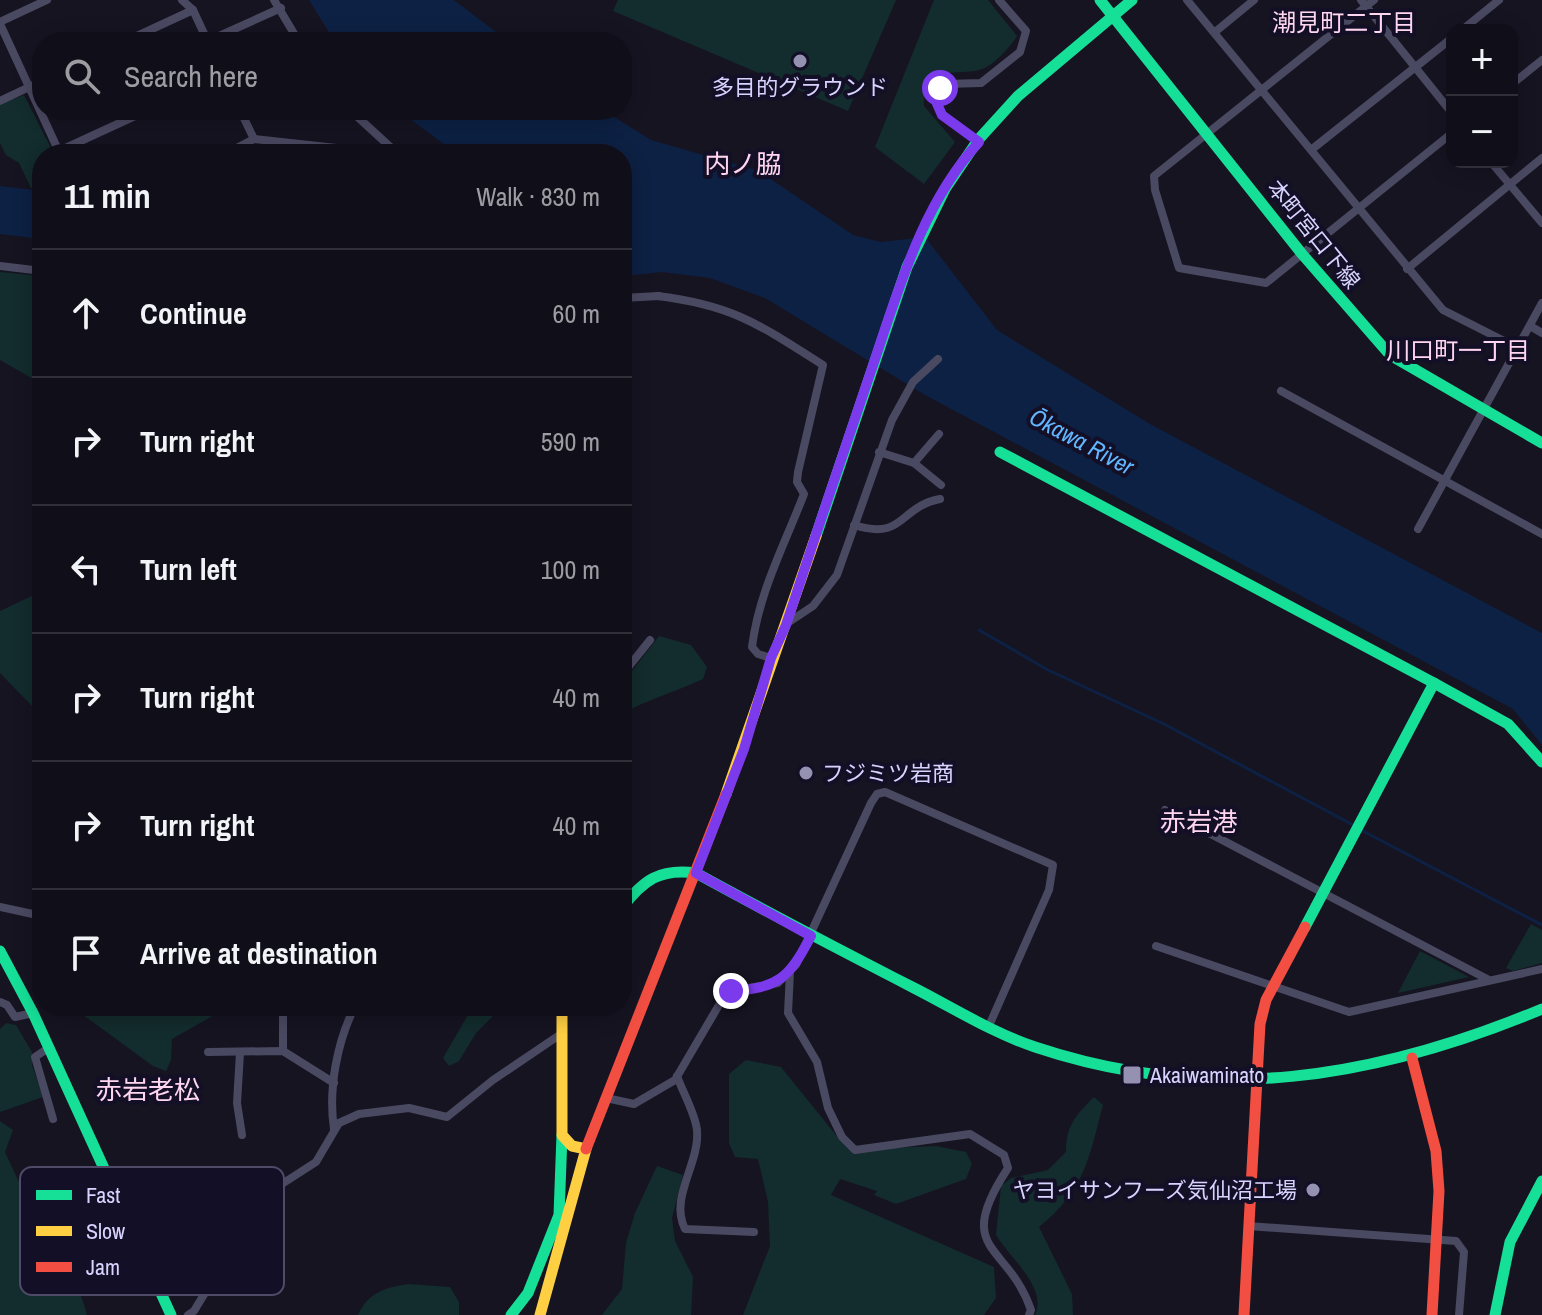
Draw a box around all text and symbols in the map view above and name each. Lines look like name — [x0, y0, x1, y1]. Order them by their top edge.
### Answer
district label: 潮見町二丁目 — [1272, 6, 1416, 38]
map controls — [1446, 24, 1518, 168]
button: + — [1446, 24, 1518, 96]
search box — [32, 32, 632, 120]
marker: 多目的グラウンド — [791, 52, 809, 70]
icon: search — [60, 54, 104, 98]
text: Search here — [124, 56, 258, 96]
route start — [922, 70, 958, 106]
place label: 多目的グラウンド — [712, 72, 888, 102]
button: − — [1446, 96, 1518, 168]
district label: 内ノ脇 — [704, 146, 782, 181]
text: 11 min — [64, 173, 151, 219]
street label: 本町宮口下線 — [1261, 173, 1367, 295]
text: Walk · 830 m — [476, 179, 600, 214]
icon: ahead — [64, 291, 108, 335]
text: Continue — [140, 293, 247, 333]
text: 60 m — [553, 296, 600, 331]
district label: 川口町一丁目 — [1386, 334, 1530, 366]
water label: Ōkawa River — [1024, 400, 1141, 483]
icon: right — [64, 419, 108, 463]
text: Turn right — [140, 421, 254, 461]
text: 590 m — [541, 424, 600, 459]
icon: left — [64, 547, 108, 591]
text: Turn left — [140, 549, 237, 589]
text: 100 m — [541, 552, 600, 587]
icon: right — [64, 675, 108, 719]
text: Turn right — [140, 677, 254, 717]
text: 40 m — [553, 680, 600, 715]
place label: フジミツ岩商 — [822, 758, 954, 788]
marker: フジミツ岩商 — [797, 764, 815, 782]
icon: right — [64, 803, 108, 847]
district label: 赤岩港 — [1160, 804, 1238, 839]
text: Turn right — [140, 805, 254, 845]
text: 40 m — [553, 808, 600, 843]
icon: arrive — [64, 931, 108, 975]
text: Arrive at destination — [140, 933, 378, 973]
route end — [713, 973, 749, 1009]
place label: Akaiwaminato — [1149, 1060, 1264, 1090]
marker: Akaiwaminato — [1121, 1064, 1143, 1086]
district label: 赤岩老松 — [96, 1072, 200, 1107]
legend — [20, 1167, 284, 1295]
place label: ヤヨイサンフーズ気仙沼工場 — [1013, 1175, 1297, 1205]
text: Fast — [86, 1180, 120, 1210]
marker: ヤヨイサンフーズ気仙沼工場 — [1304, 1181, 1322, 1199]
text: Slow — [86, 1216, 125, 1246]
text: Jam — [86, 1252, 120, 1282]

